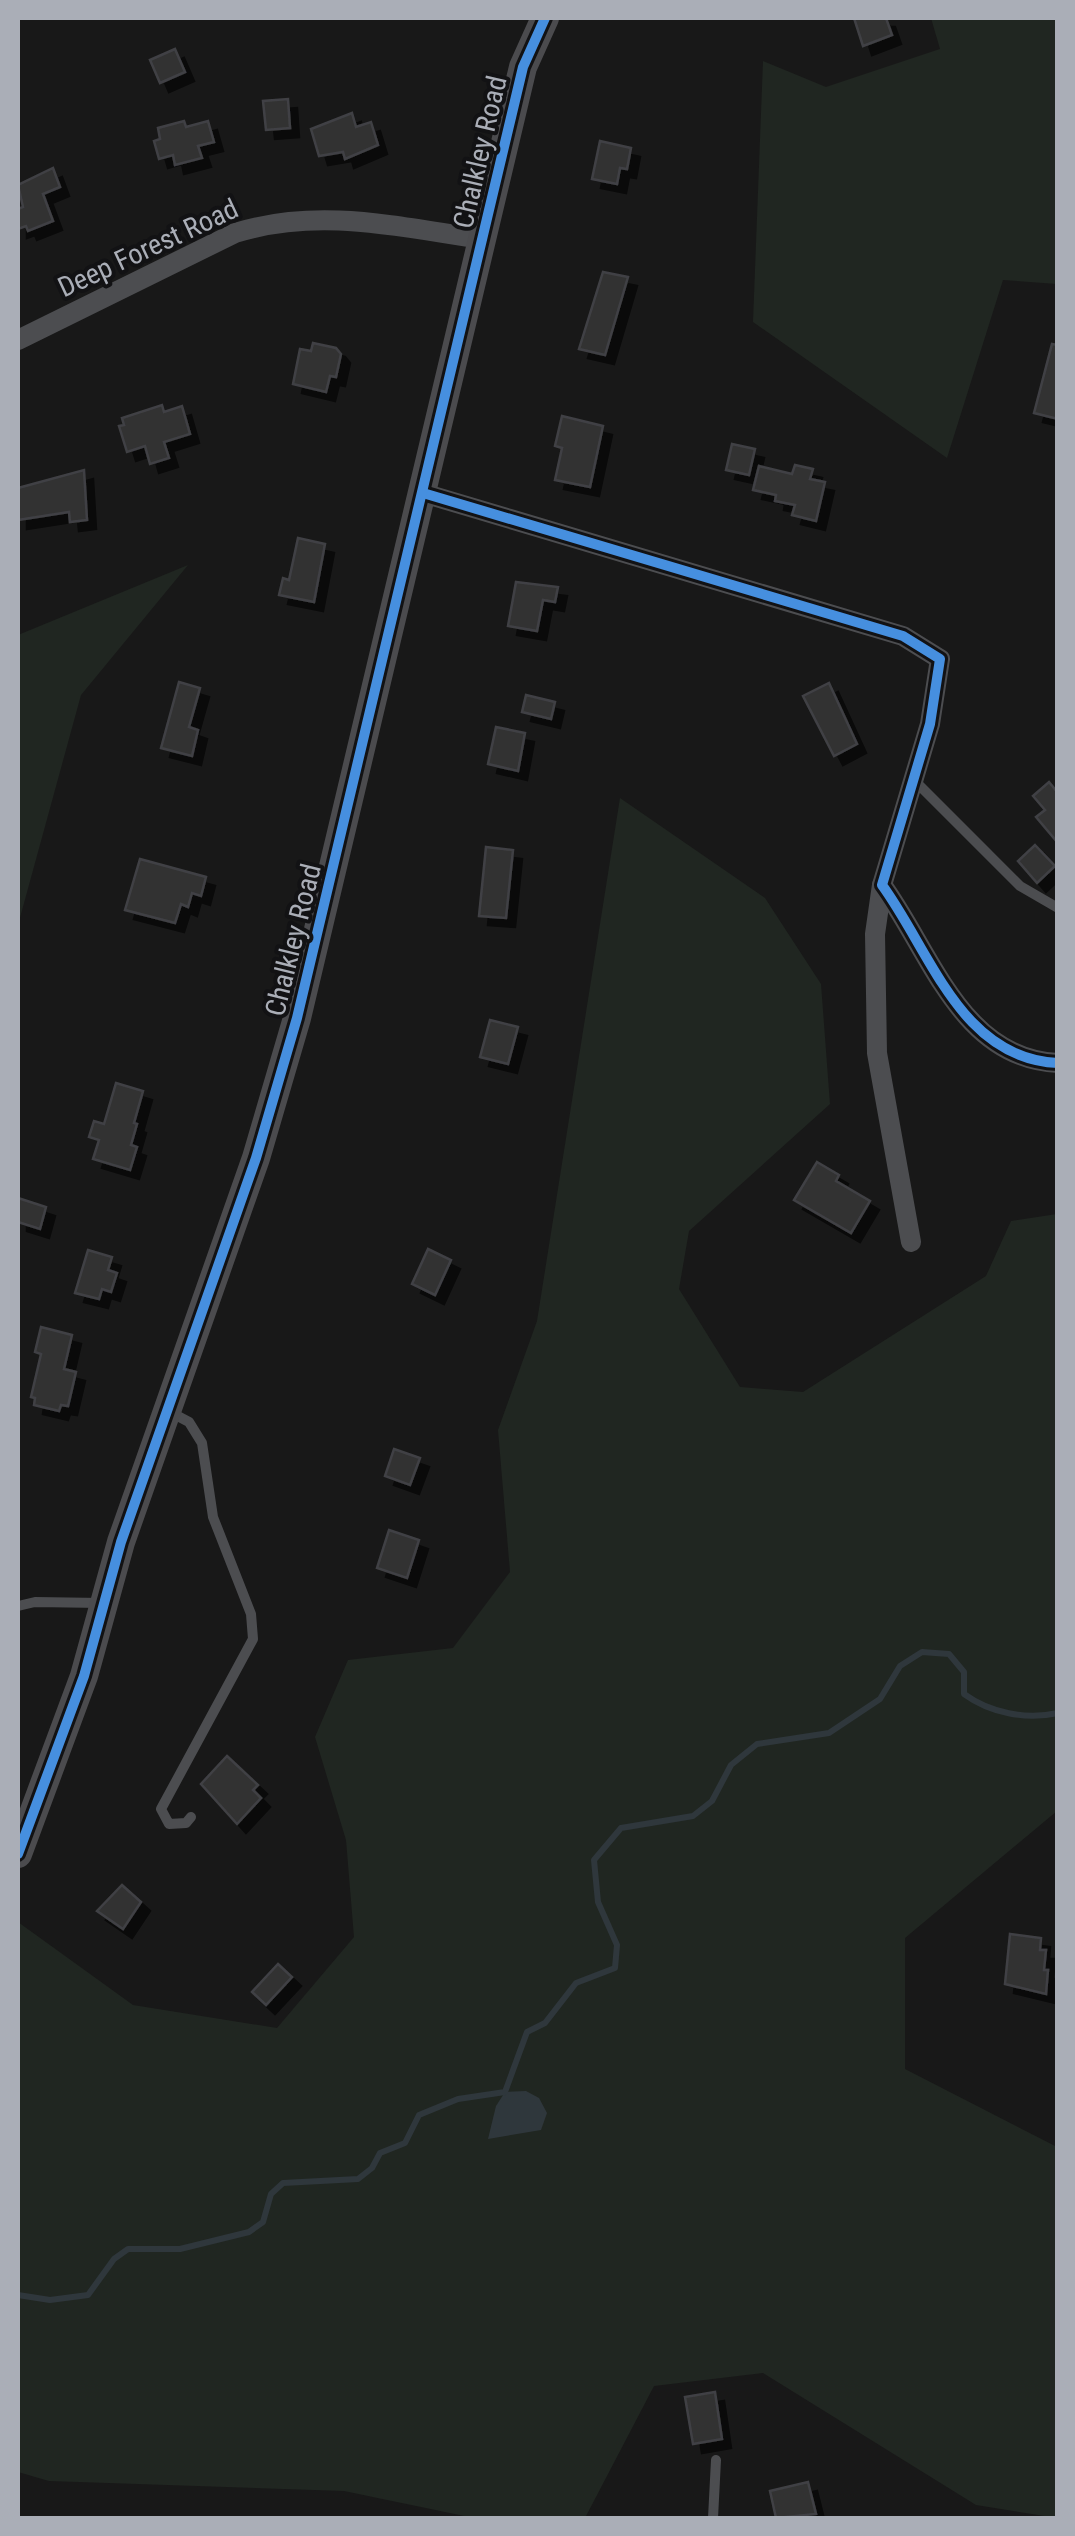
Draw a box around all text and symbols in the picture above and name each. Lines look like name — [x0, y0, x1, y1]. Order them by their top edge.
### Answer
street label: Chalkley Road — [446, 73, 514, 231]
street label: Deep Forest Road — [53, 192, 243, 304]
street label: Chalkley Road — [258, 861, 328, 1019]

